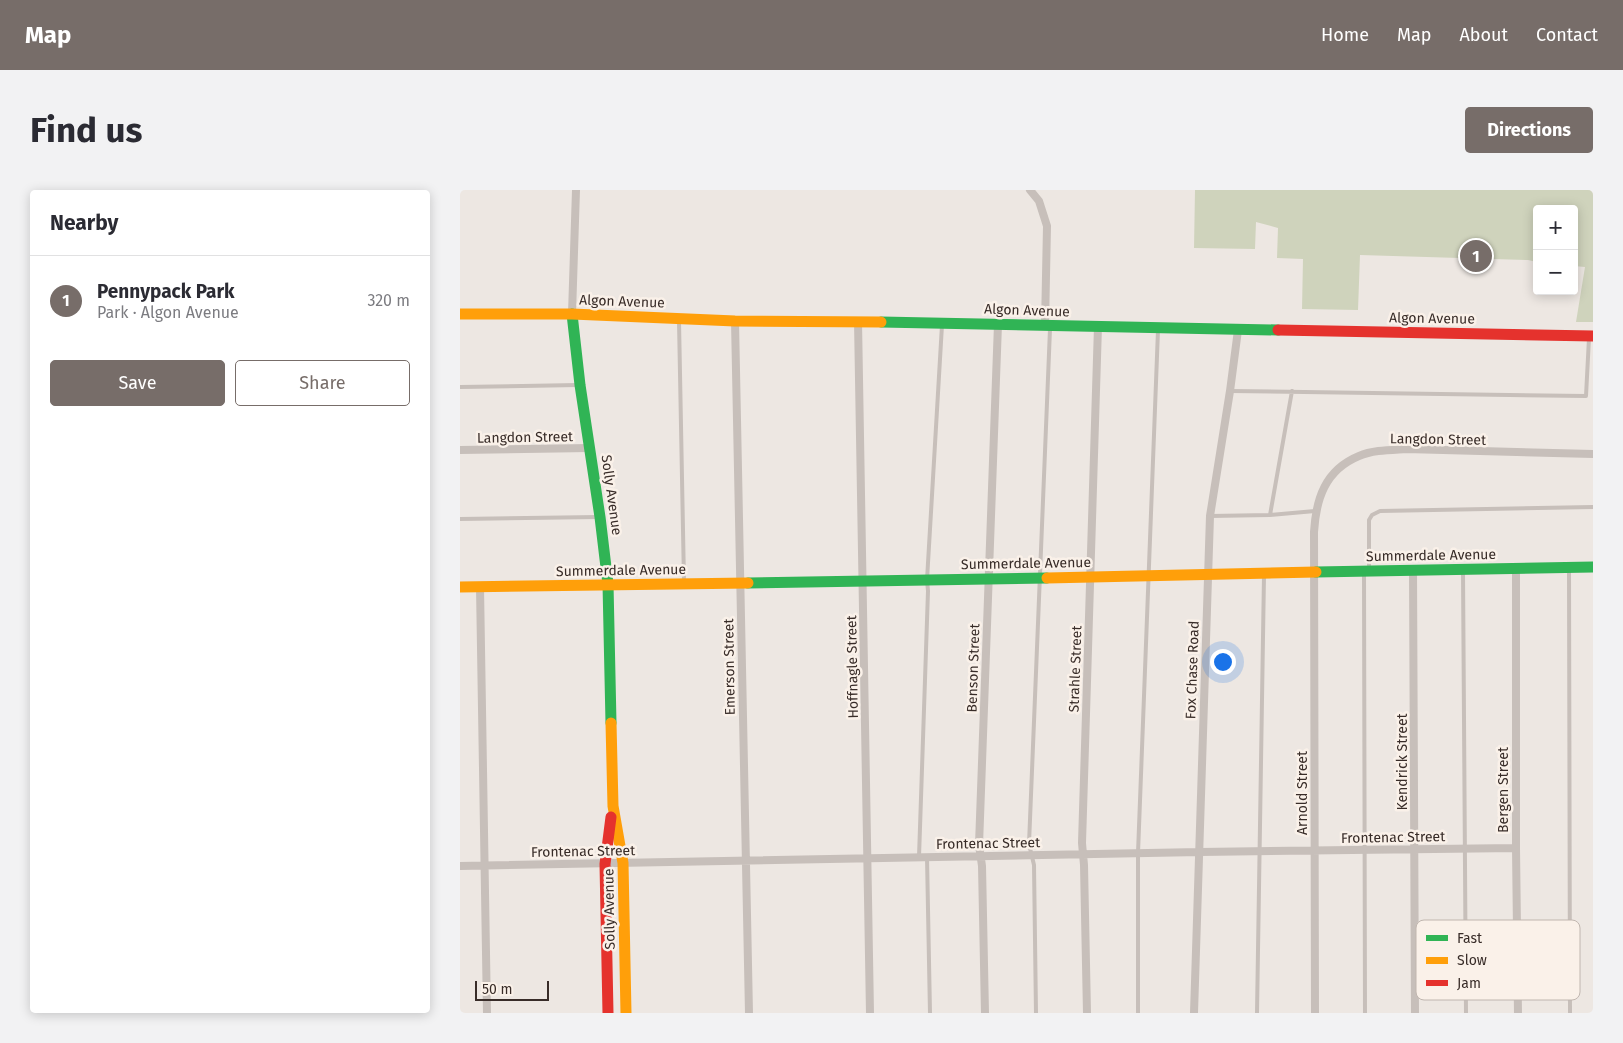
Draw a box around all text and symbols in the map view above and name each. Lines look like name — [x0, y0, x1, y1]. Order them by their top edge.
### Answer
text: Map — [25, 21, 71, 49]
text: Home — [1321, 24, 1369, 46]
text: Map — [1397, 24, 1431, 46]
text: About — [1459, 24, 1508, 46]
text: Contact — [1536, 24, 1598, 46]
button: Directions — [1465, 107, 1593, 153]
text: Find us — [30, 109, 142, 151]
map controls — [1533, 205, 1578, 295]
button: + — [1533, 205, 1578, 250]
text: Nearby — [50, 210, 118, 236]
pin: 1 — [1460, 237, 1492, 275]
button: − — [1533, 250, 1578, 295]
text: Pennypack Park — [97, 280, 235, 303]
text: 1 — [62, 291, 70, 310]
text: 320 m — [367, 291, 410, 310]
street label: Algon Avenue — [579, 292, 665, 311]
street label: Algon Avenue — [984, 301, 1070, 320]
text: Park · Algon Avenue — [97, 303, 239, 322]
street label: Algon Avenue — [1389, 309, 1475, 328]
button: Save — [50, 360, 225, 406]
button: Share — [235, 360, 410, 406]
street label: Langdon Street — [477, 428, 574, 447]
street label: Langdon Street — [1390, 430, 1487, 449]
street label: Solly Avenue — [597, 454, 626, 536]
street label: Summerdale Avenue — [1366, 546, 1496, 565]
street label: Summerdale Avenue — [961, 554, 1091, 573]
street label: Summerdale Avenue — [556, 561, 686, 580]
street label: Hoffnagle Street — [843, 614, 862, 719]
street label: Emerson Street — [720, 618, 739, 716]
street label: Fox Chase Road — [1182, 621, 1203, 720]
street label: Benson Street — [963, 622, 984, 713]
street label: Strahle Street — [1065, 624, 1086, 713]
your location — [1210, 649, 1236, 675]
street label: Kendrick Street — [1394, 712, 1411, 811]
street label: Bergen Street — [1495, 746, 1512, 833]
street label: Arnold Street — [1294, 750, 1311, 835]
street label: Frontenac Street — [1341, 828, 1446, 847]
street label: Frontenac Street — [936, 834, 1041, 853]
street label: Frontenac Street — [531, 842, 636, 861]
street label: Solly Avenue — [600, 868, 619, 950]
legend — [1416, 920, 1580, 1000]
text: Fast — [1457, 930, 1483, 947]
text: Slow — [1457, 952, 1487, 969]
text: Jam — [1457, 975, 1481, 992]
scale bar — [475, 978, 549, 1001]
text: 50 m — [482, 981, 513, 998]

